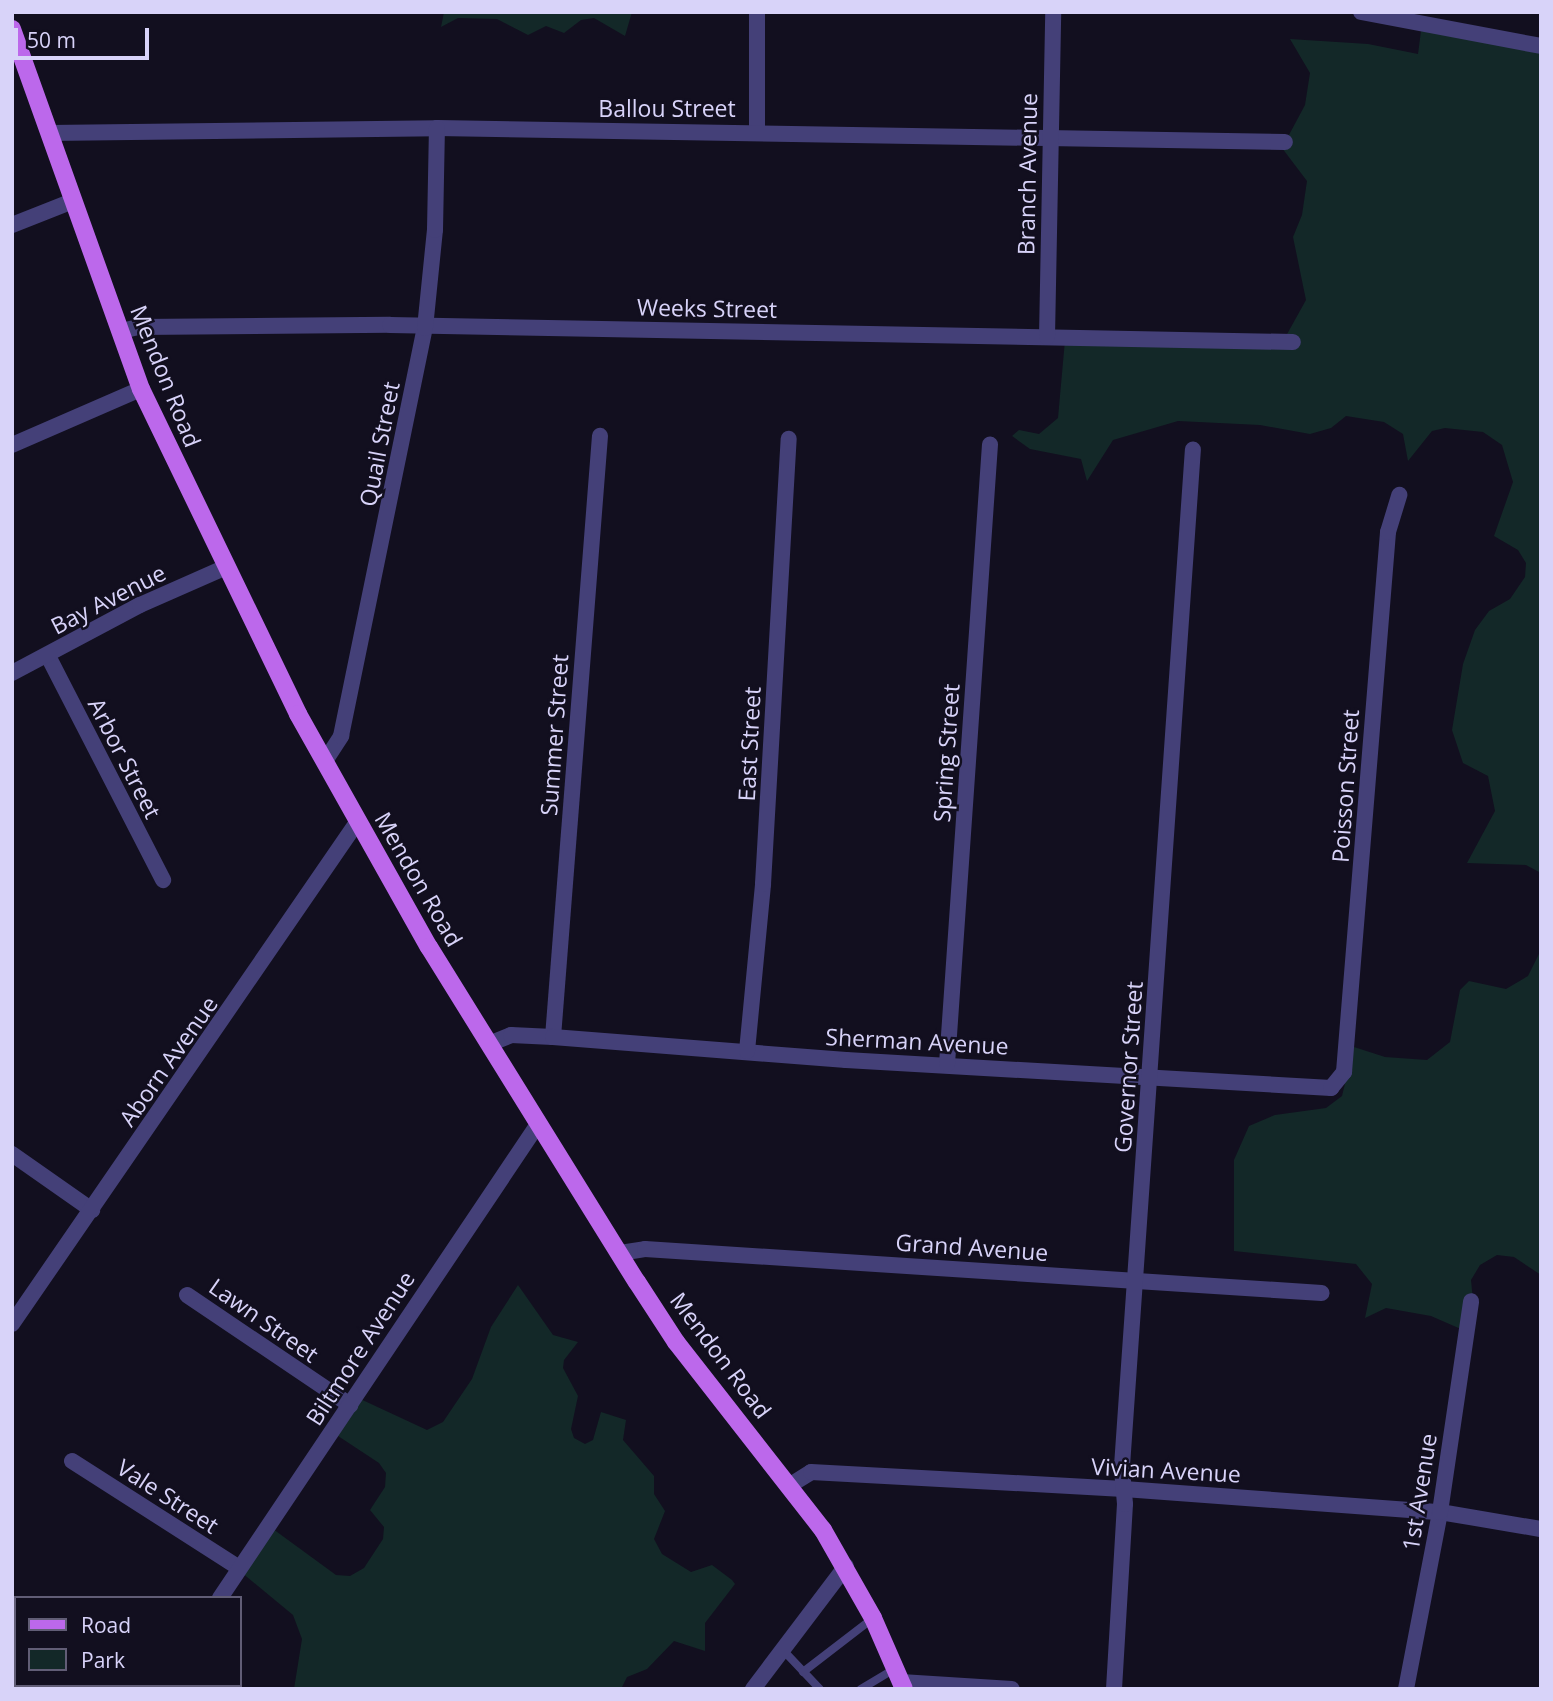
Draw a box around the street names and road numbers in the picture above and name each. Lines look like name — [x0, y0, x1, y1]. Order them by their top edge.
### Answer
street label: Branch Avenue — [1012, 93, 1042, 255]
street label: Ballou Street — [598, 94, 736, 122]
street label: Weeks Street — [637, 293, 777, 323]
street label: Mendon Road — [125, 301, 207, 451]
street label: Quail Street — [353, 379, 405, 509]
street label: Bay Avenue — [46, 558, 170, 640]
street label: Summer Street — [535, 653, 573, 817]
street label: Spring Street — [927, 683, 965, 823]
street label: East Street — [732, 686, 766, 802]
street label: Arbor Street — [83, 693, 167, 823]
street label: Poisson Street — [1326, 708, 1364, 864]
street label: Mendon Road — [369, 807, 469, 951]
street label: Governor Street — [1108, 980, 1148, 1154]
street label: Aborn Avenue — [113, 991, 223, 1131]
street label: Sherman Avenue — [825, 1022, 1009, 1060]
street label: Grand Avenue — [895, 1228, 1049, 1266]
street label: Biltmore Avenue — [300, 1266, 420, 1430]
street label: Lawn Street — [204, 1272, 324, 1368]
street label: Mendon Road — [665, 1287, 777, 1423]
street label: 1st Avenue — [1396, 1431, 1442, 1553]
street label: Vivian Avenue — [1091, 1452, 1241, 1488]
street label: Vale Street — [112, 1453, 224, 1539]

